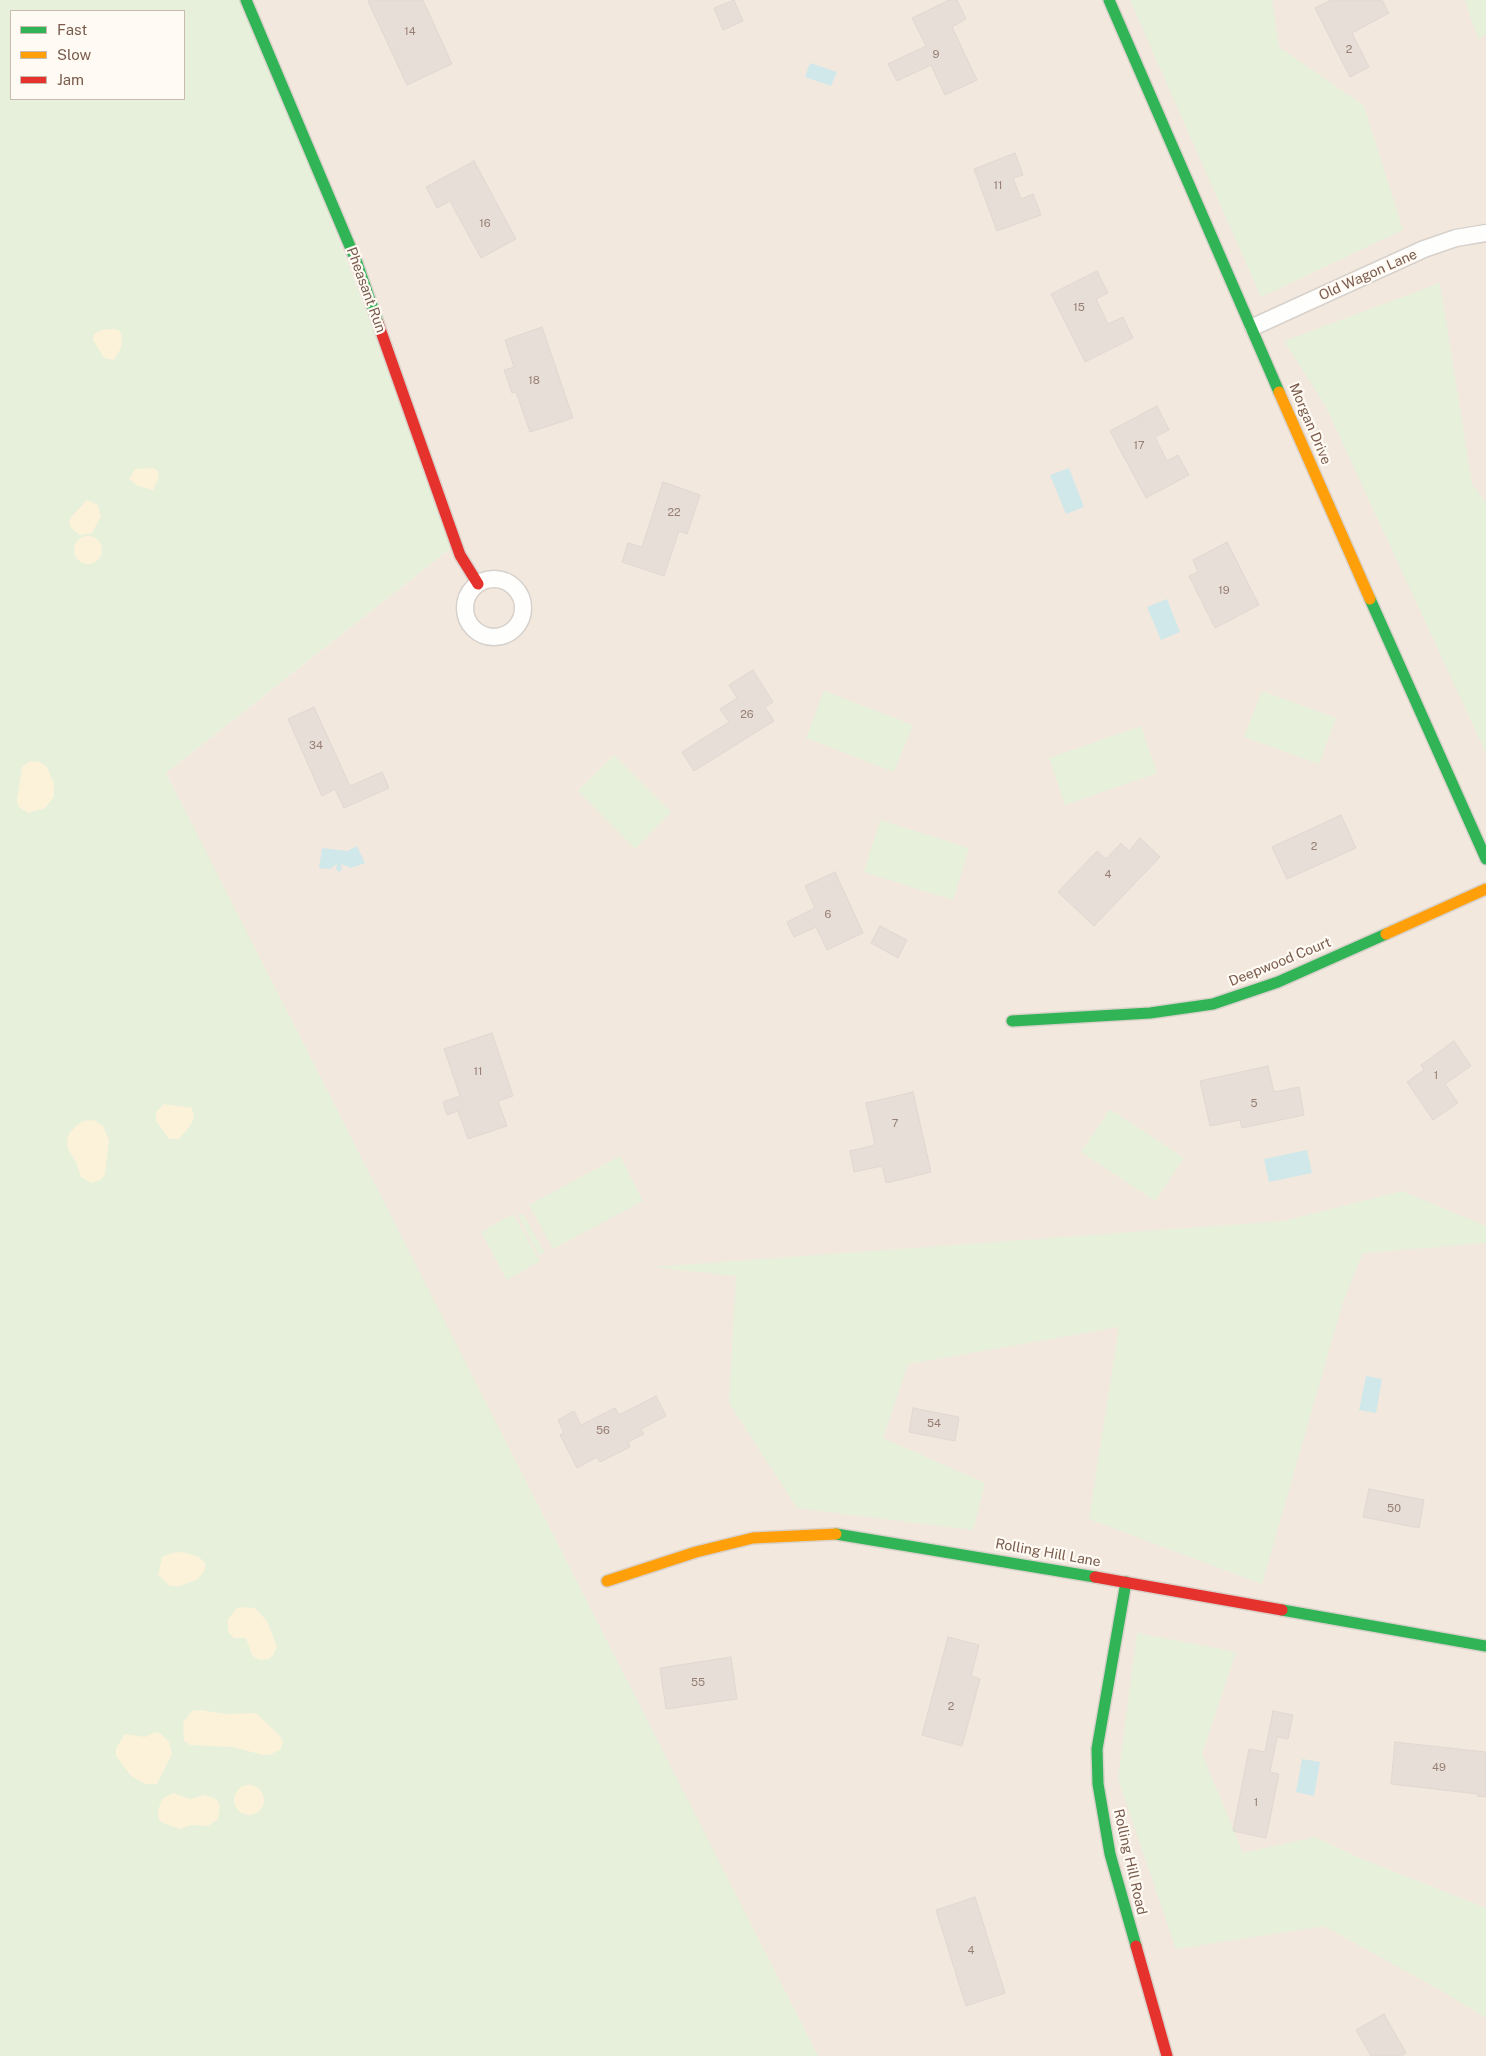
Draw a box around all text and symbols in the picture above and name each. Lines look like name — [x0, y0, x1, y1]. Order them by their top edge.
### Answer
legend — [10, 10, 185, 100]
text: Fast — [57, 21, 87, 38]
house number: 14 — [404, 25, 416, 39]
house number: 2 — [1346, 43, 1352, 57]
text: Slow — [57, 46, 91, 63]
house number: 9 — [933, 48, 939, 62]
text: Jam — [57, 71, 84, 88]
house number: 11 — [994, 179, 1002, 193]
house number: 16 — [479, 217, 491, 231]
street label: Pheasant Run — [343, 245, 389, 335]
street label: Old Wagon Lane — [1316, 246, 1420, 304]
house number: 15 — [1073, 301, 1085, 315]
house number: 18 — [528, 374, 540, 388]
street label: Morgan Drive — [1285, 381, 1335, 467]
house number: 17 — [1133, 439, 1145, 453]
house number: 22 — [667, 506, 681, 520]
house number: 19 — [1218, 584, 1230, 598]
house number: 26 — [740, 708, 754, 722]
house number: 34 — [309, 739, 323, 753]
house number: 2 — [1311, 840, 1317, 854]
house number: 4 — [1105, 868, 1111, 882]
house number: 6 — [825, 908, 831, 922]
street label: Deepwood Court — [1226, 934, 1334, 990]
house number: 11 — [474, 1065, 482, 1079]
house number: 1 — [1434, 1069, 1438, 1083]
house number: 5 — [1250, 1097, 1258, 1111]
house number: 7 — [892, 1117, 898, 1131]
house number: 54 — [927, 1417, 941, 1431]
house number: 56 — [596, 1424, 610, 1438]
house number: 50 — [1387, 1502, 1401, 1516]
street label: Rolling Hill Lane — [994, 1535, 1102, 1571]
house number: 55 — [691, 1676, 705, 1690]
house number: 2 — [948, 1700, 954, 1714]
house number: 49 — [1432, 1761, 1446, 1775]
house number: 1 — [1254, 1796, 1258, 1810]
street label: Rolling Hill Road — [1110, 1807, 1150, 1917]
house number: 4 — [968, 1944, 974, 1958]

